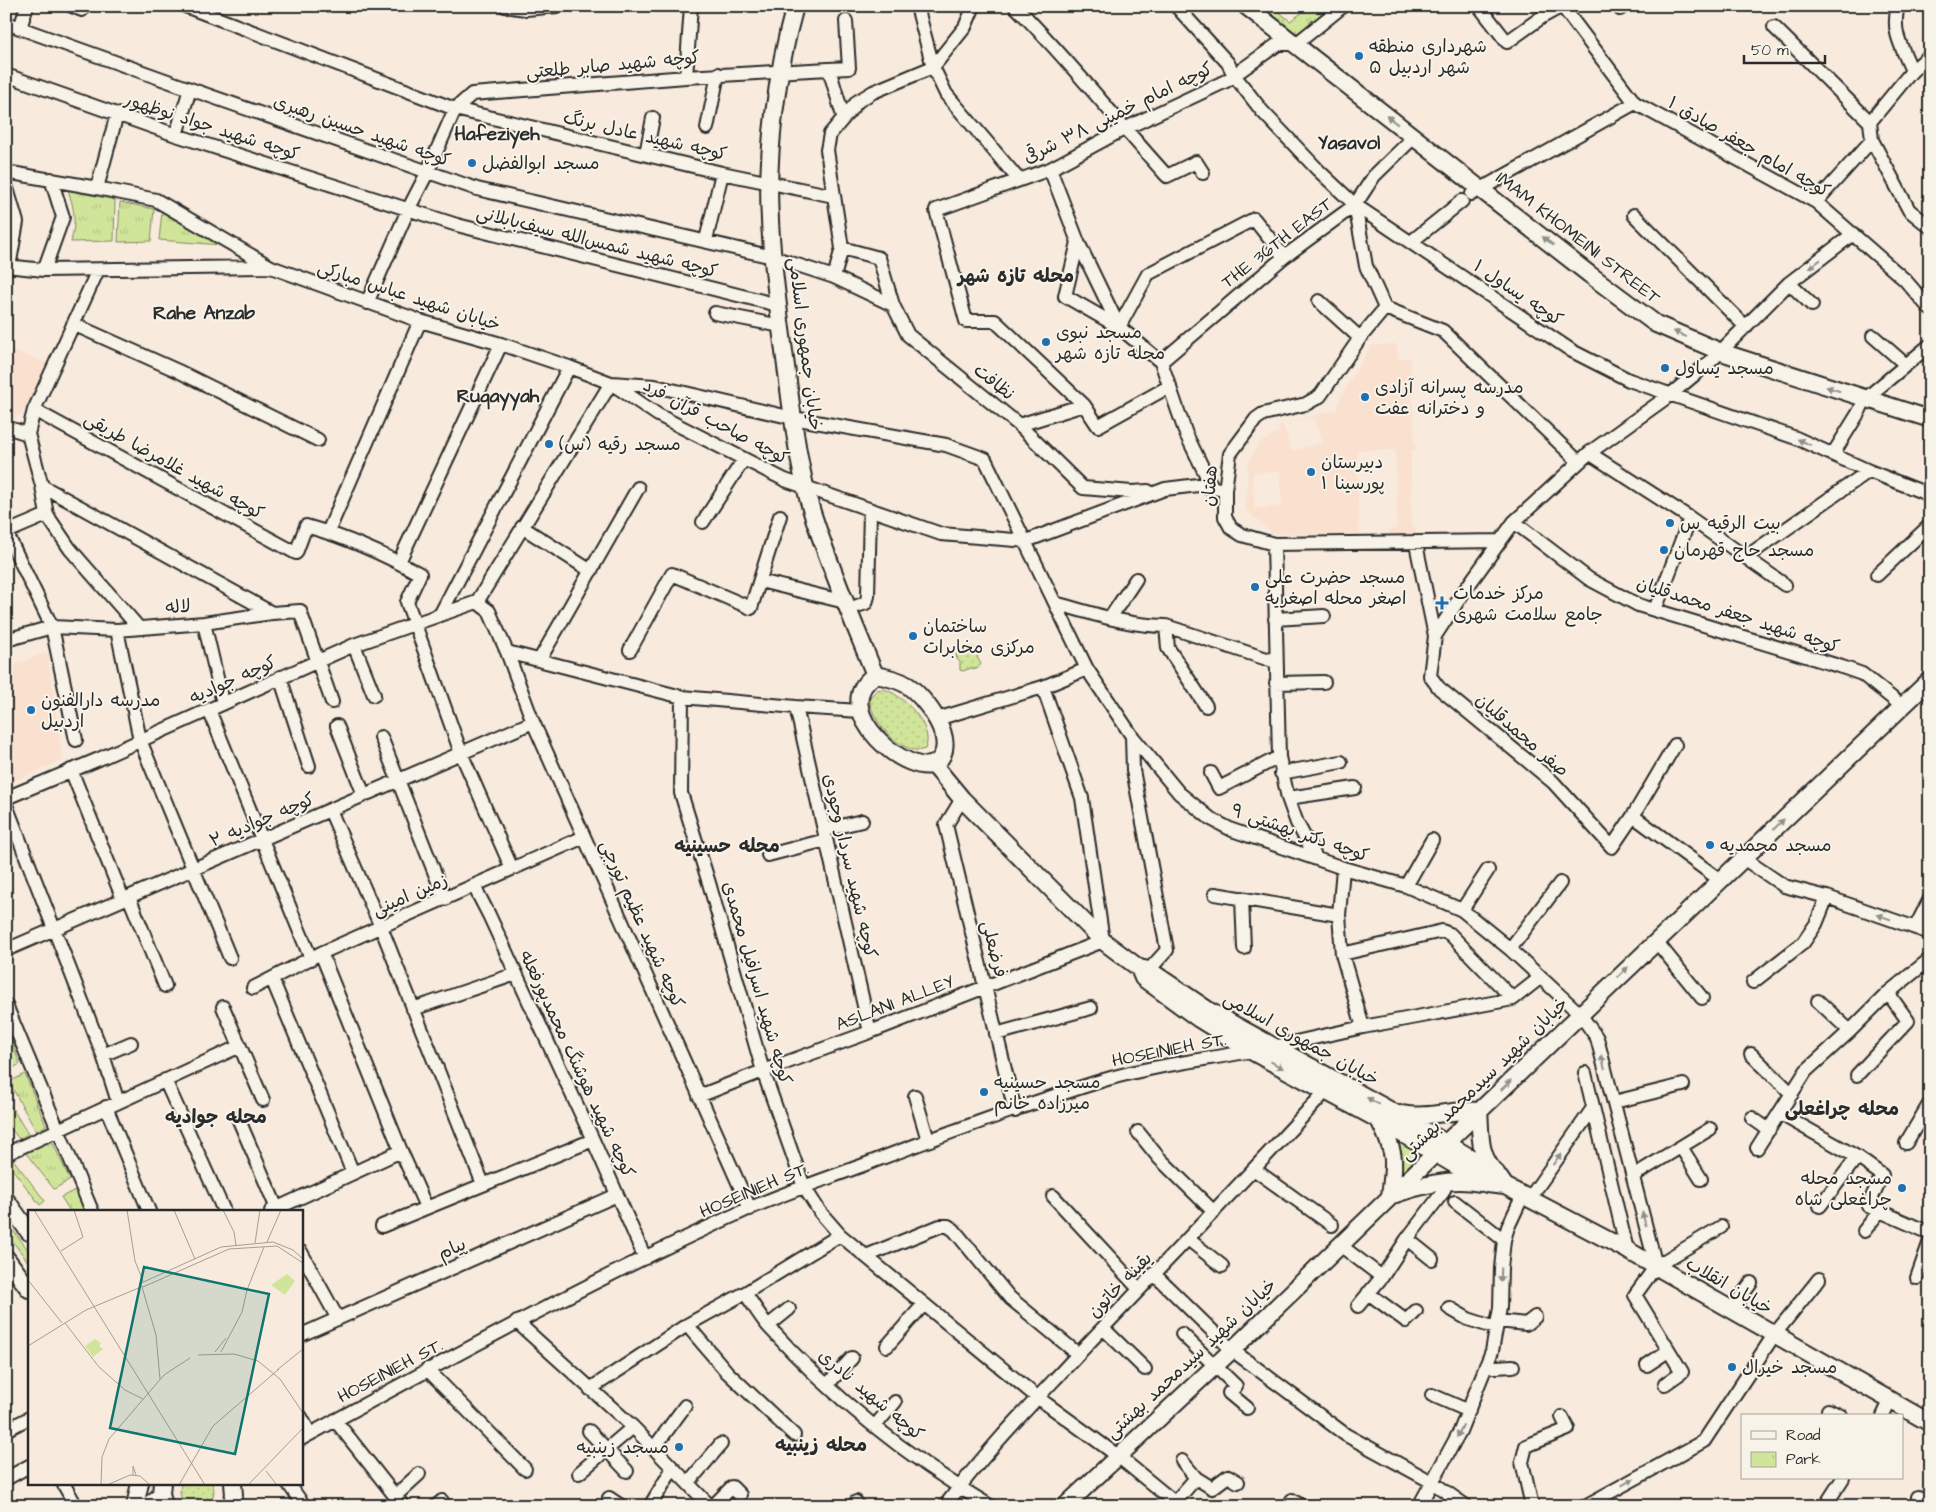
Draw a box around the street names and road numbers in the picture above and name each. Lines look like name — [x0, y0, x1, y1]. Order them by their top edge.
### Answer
street label: کوچه شهید صابر طلعتی — [525, 45, 701, 85]
street label: کوچه امام خمینی ۳۸ شرقی — [1019, 56, 1218, 171]
street label: کوچه شهید جواد نوظهور — [120, 87, 303, 167]
street label: کوچه شهید حسین رهبری — [270, 89, 454, 173]
street label: کوچه امام جعفر صادق ۱ — [1663, 90, 1835, 205]
street label: کوچه شهید عادل برنگ — [561, 105, 730, 167]
street label: IMAM KHOMEINI STREET — [1490, 166, 1666, 311]
street label: THE 36TH EAST — [1216, 191, 1338, 294]
street label: کوچه شهید شمس‌الله سیف‌بابلانی — [474, 200, 720, 284]
street label: کوچه یساول ۱ — [1468, 254, 1568, 332]
street label: خیابان شهید عباس مبارکی — [314, 255, 504, 337]
street label: خیابان جمهوری اسلامی — [782, 256, 828, 432]
street label: نظافت — [968, 358, 1020, 406]
street label: کوچه صاحب قرآن فرد — [639, 373, 794, 471]
street label: کوچه شهید غلامرضا طریقی — [80, 406, 269, 526]
street label: هفتان — [1196, 465, 1224, 507]
street label: کوچه شهید جعفر محمدقلیان — [1633, 570, 1843, 660]
street label: لاله — [165, 594, 191, 620]
street label: کوچه جوادیه — [186, 650, 281, 710]
street label: صفر محمدقلیان — [1470, 687, 1574, 783]
street label: کوچه شهید سردار وجودی — [817, 771, 883, 961]
street label: کوچه جوادیه ۲ — [205, 786, 319, 853]
street label: کوچه دکتر بهشتی ۹ — [1228, 798, 1373, 868]
street label: کوچه شهید عظیم تورجی — [593, 836, 690, 1013]
street label: زمین امینی — [368, 867, 452, 923]
street label: کوچه شهید اسرافیل محمدی — [716, 879, 798, 1088]
street label: فرضعلی — [975, 918, 1013, 980]
street label: کوچه شهید هوشنگ محمدپورفعله — [513, 946, 641, 1182]
street label: ASLANI ALLEY — [832, 969, 958, 1037]
street label: خیابان جمهوری اسلامی — [1219, 986, 1383, 1092]
street label: خیابان شهید سیدمحمد بهشتی — [1394, 992, 1574, 1166]
street label: HOSEINIEH ST. — [1110, 1027, 1228, 1073]
street label: HOSEINIEH ST. — [696, 1156, 812, 1224]
street label: پیام — [434, 1232, 471, 1267]
street label: یقینه خاتون — [1082, 1246, 1158, 1324]
street label: خیابان انقلاب — [1681, 1251, 1777, 1321]
street label: خیابان شهید سیدمحمد بهشتی — [1100, 1273, 1282, 1445]
street label: HOSEINIEH ST. — [333, 1333, 447, 1409]
street label: کوچه شهید نادری — [813, 1343, 929, 1447]

